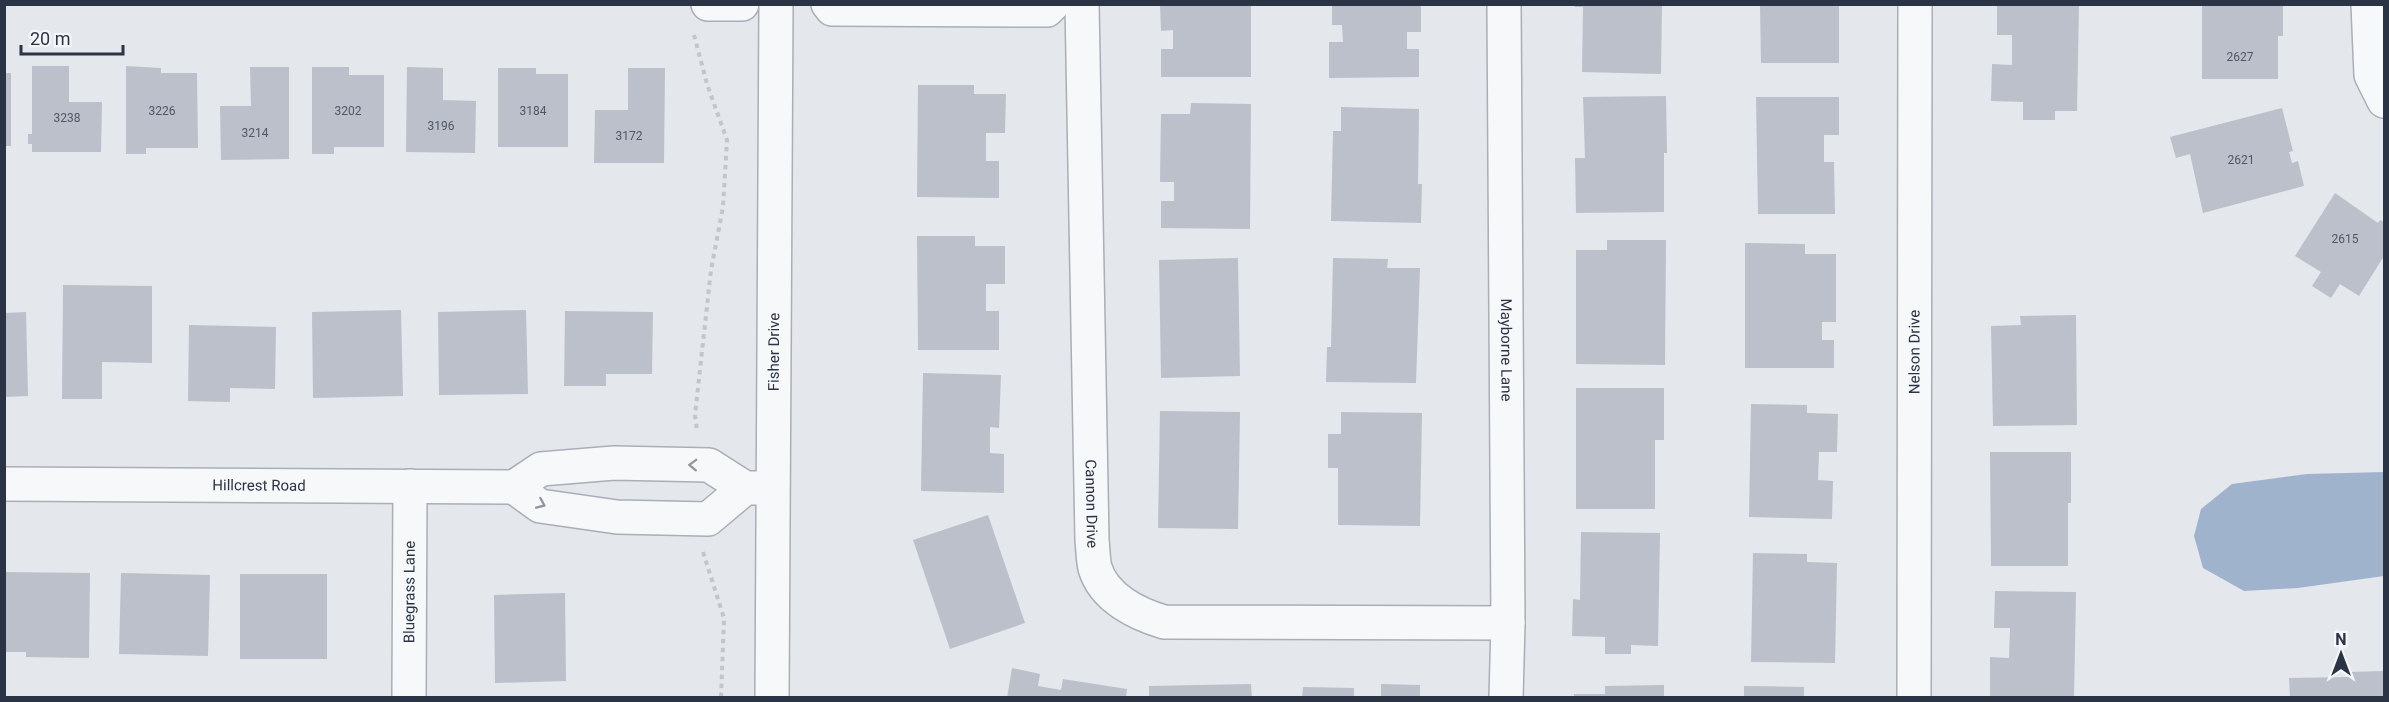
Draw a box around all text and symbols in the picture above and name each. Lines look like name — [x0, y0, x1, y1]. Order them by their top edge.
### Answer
scale bar — [21, 18, 123, 56]
text: 20 m — [30, 28, 70, 49]
house number: 2627 — [2227, 50, 2254, 64]
house number: 3226 — [149, 104, 176, 118]
house number: 3202 — [335, 104, 362, 118]
house number: 3184 — [520, 104, 547, 118]
house number: 3238 — [54, 111, 81, 125]
house number: 3196 — [428, 119, 455, 133]
house number: 3214 — [242, 126, 269, 140]
house number: 3172 — [616, 129, 643, 143]
house number: 2621 — [2228, 153, 2254, 167]
house number: 2615 — [2332, 232, 2359, 246]
street label: Mayborne Lane — [1497, 298, 1516, 402]
street label: Nelson Drive — [1905, 310, 1924, 394]
street label: Fisher Drive — [765, 313, 783, 391]
one-way arrow — [688, 458, 697, 471]
street label: Cannon Drive — [1081, 459, 1102, 549]
street label: Hillcrest Road — [212, 476, 306, 495]
one-way arrow — [534, 497, 545, 509]
street label: Bluegrass Lane — [400, 541, 419, 643]
north arrow — [2311, 624, 2371, 684]
text: N — [2335, 630, 2347, 649]

